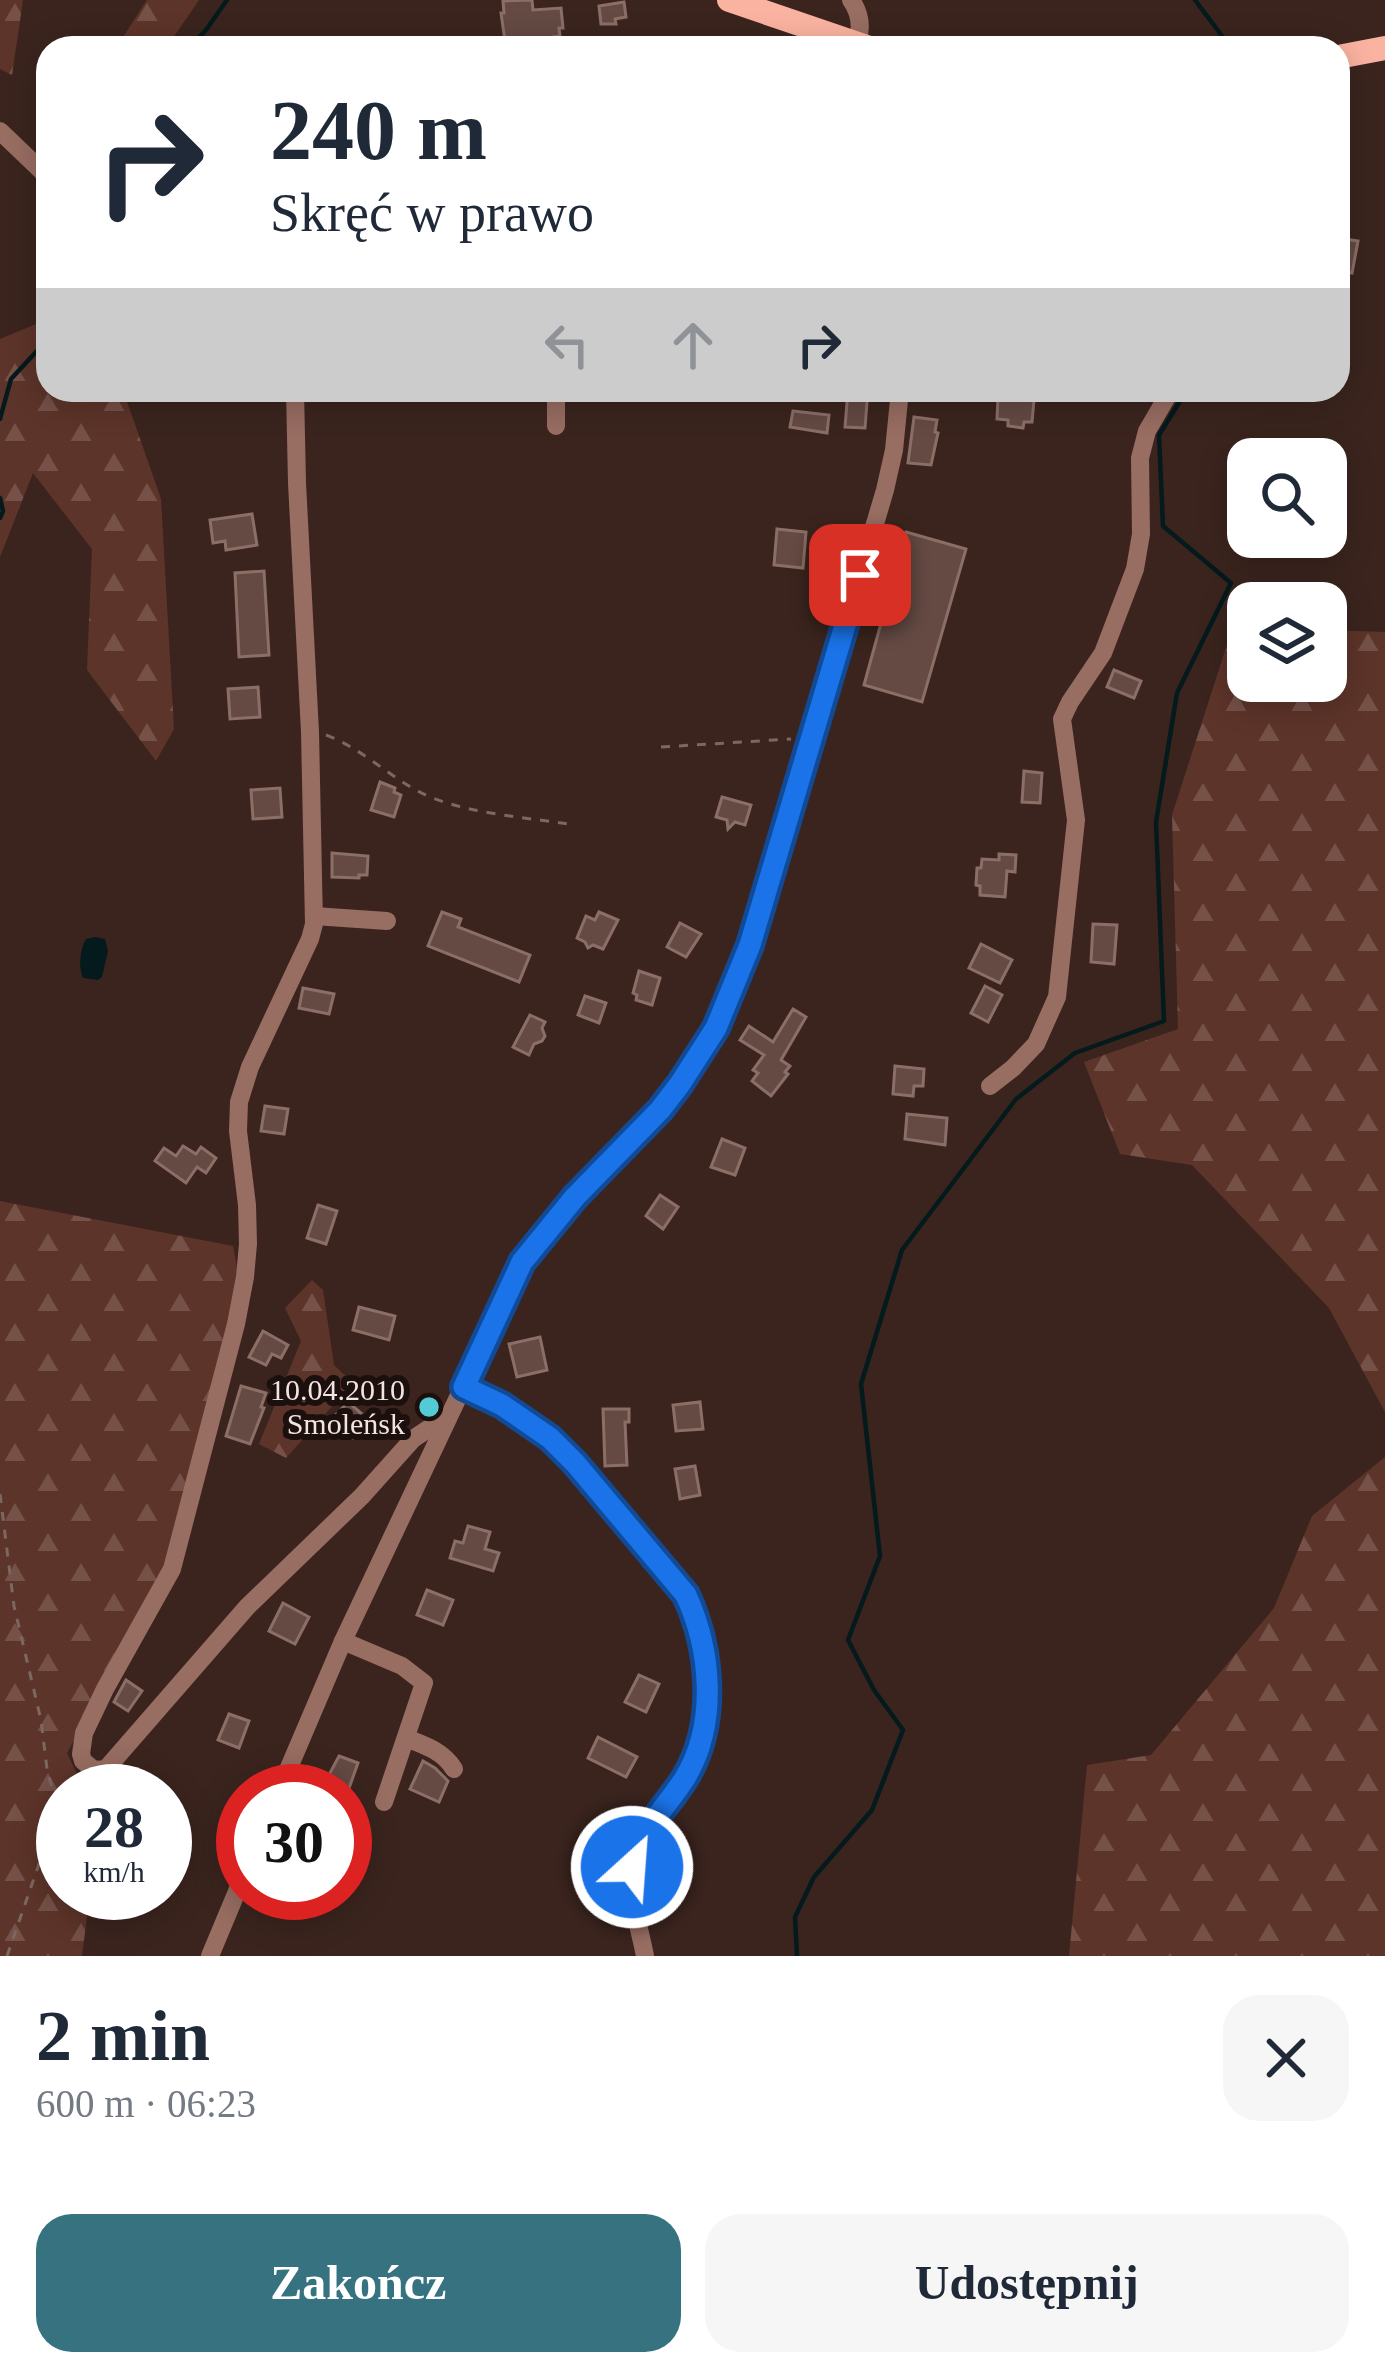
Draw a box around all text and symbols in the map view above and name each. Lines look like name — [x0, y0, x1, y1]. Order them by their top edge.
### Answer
icon: right — [72, 84, 228, 240]
text: 240 m — [270, 84, 487, 177]
text: Skręć w prawo — [270, 183, 594, 243]
icon: left — [534, 312, 600, 378]
icon: ahead — [660, 312, 726, 378]
icon: right — [786, 312, 852, 378]
map controls — [1227, 438, 1347, 702]
button: search — [1227, 438, 1347, 558]
pin — [809, 524, 911, 626]
icon: arrive — [827, 542, 893, 608]
button: layers — [1227, 582, 1347, 702]
place label: 10.04.2010 Smoleńsk — [270, 1373, 405, 1440]
marker: 10.04.2010 Smoleńsk — [416, 1394, 442, 1420]
speed limit sign: 30 — [216, 1764, 372, 1920]
text: 28 — [84, 1794, 144, 1860]
position arrow — [569, 1804, 695, 1930]
text: km/h — [83, 1855, 145, 1888]
button: close — [1223, 1995, 1349, 2121]
text: 2 min — [36, 1996, 210, 2076]
text: 600 m · 06:23 — [36, 2082, 256, 2125]
button: Zakończ — [36, 2214, 681, 2352]
button: Udostępnij — [705, 2214, 1349, 2352]

